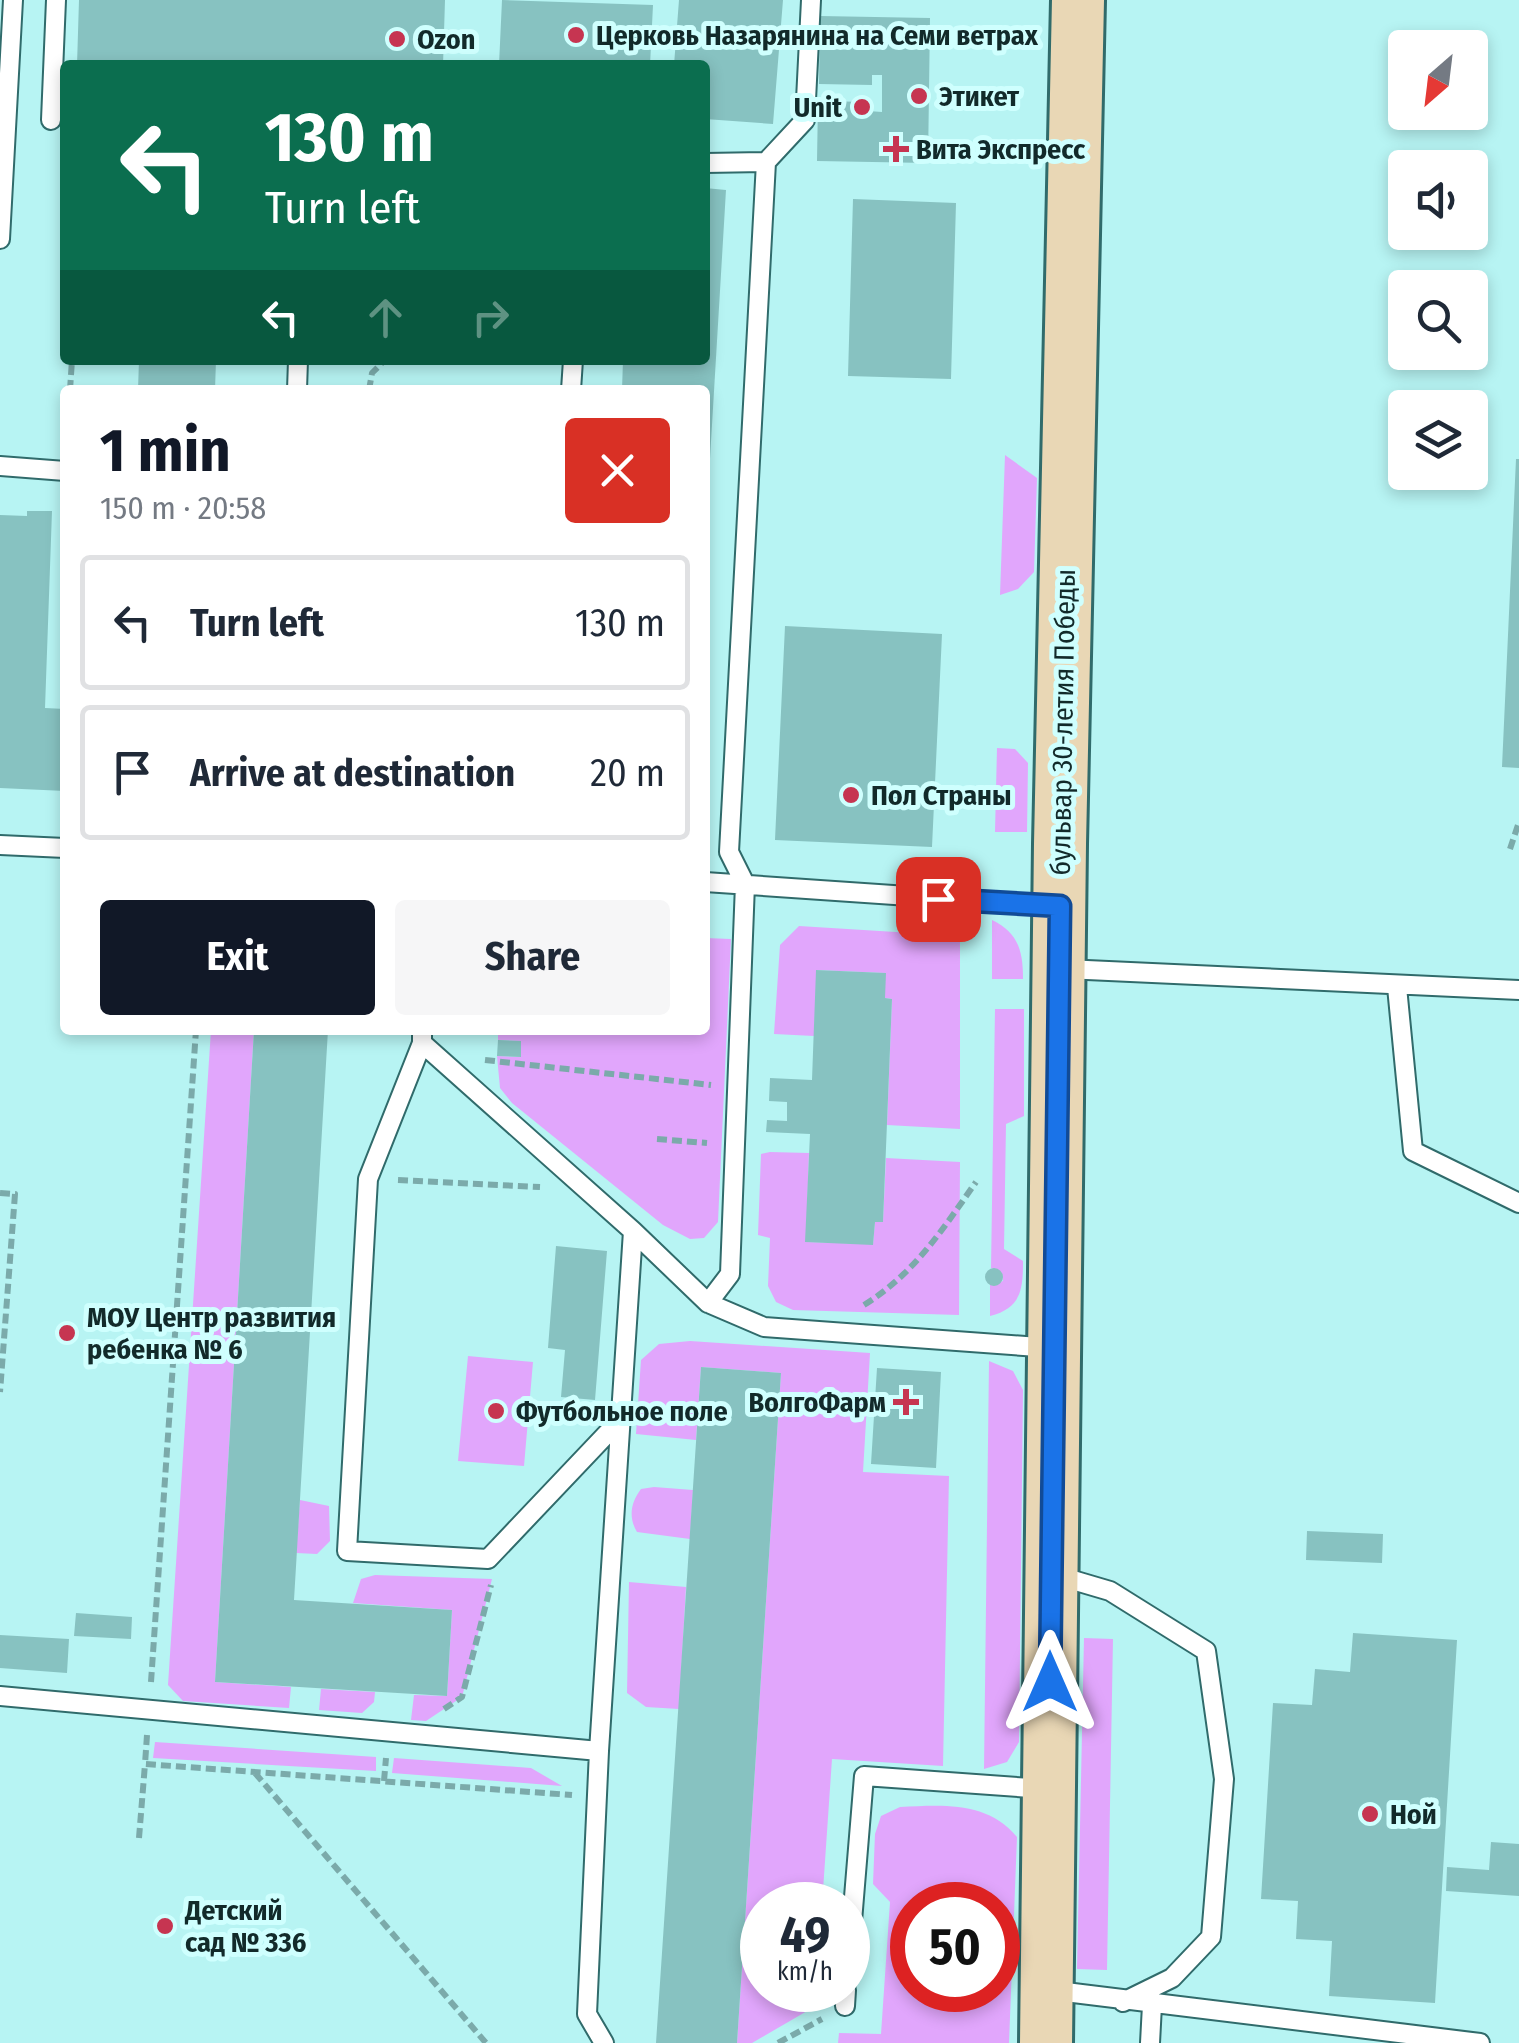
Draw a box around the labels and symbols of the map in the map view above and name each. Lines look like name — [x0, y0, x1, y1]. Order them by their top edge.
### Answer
place label: Церковь Назарянина на Семи ветрах — [596, 19, 1039, 52]
place label: Ozon — [417, 23, 475, 56]
marker: Церковь Назарянина на Семи ветрах — [565, 24, 587, 46]
marker: Ozon — [386, 28, 408, 50]
north arrow — [1388, 30, 1488, 130]
place label: Этикет — [939, 80, 1020, 113]
marker: Этикет — [908, 85, 930, 107]
place label: Unit — [794, 91, 843, 124]
marker: Unit — [851, 96, 873, 118]
place label: Вита Экспресс — [916, 133, 1086, 166]
marker: Вита Экспресс — [885, 138, 907, 160]
street label: бульвар 30-летия Победы — [1044, 568, 1082, 876]
place label: Пол Страны — [871, 779, 1012, 812]
marker: Пол Страны — [840, 784, 862, 806]
pin — [896, 857, 981, 942]
place label: МОУ Центр развития ребенка № 6 — [87, 1301, 336, 1366]
marker: МОУ Центр развития ребенка № 6 — [56, 1322, 78, 1344]
place label: ВолгоФарм — [748, 1386, 886, 1419]
marker: ВолгоФарм — [895, 1391, 917, 1413]
place label: Футбольное поле — [516, 1395, 728, 1428]
marker: Футбольное поле — [485, 1400, 507, 1422]
position arrow — [998, 1630, 1102, 1734]
place label: Ной — [1390, 1798, 1437, 1831]
marker: Ной — [1359, 1803, 1381, 1825]
speed limit sign: 50 — [890, 1882, 1020, 2012]
place label: Детский сад № 336 — [184, 1894, 307, 1959]
marker: Детский сад № 336 — [154, 1915, 176, 1937]

